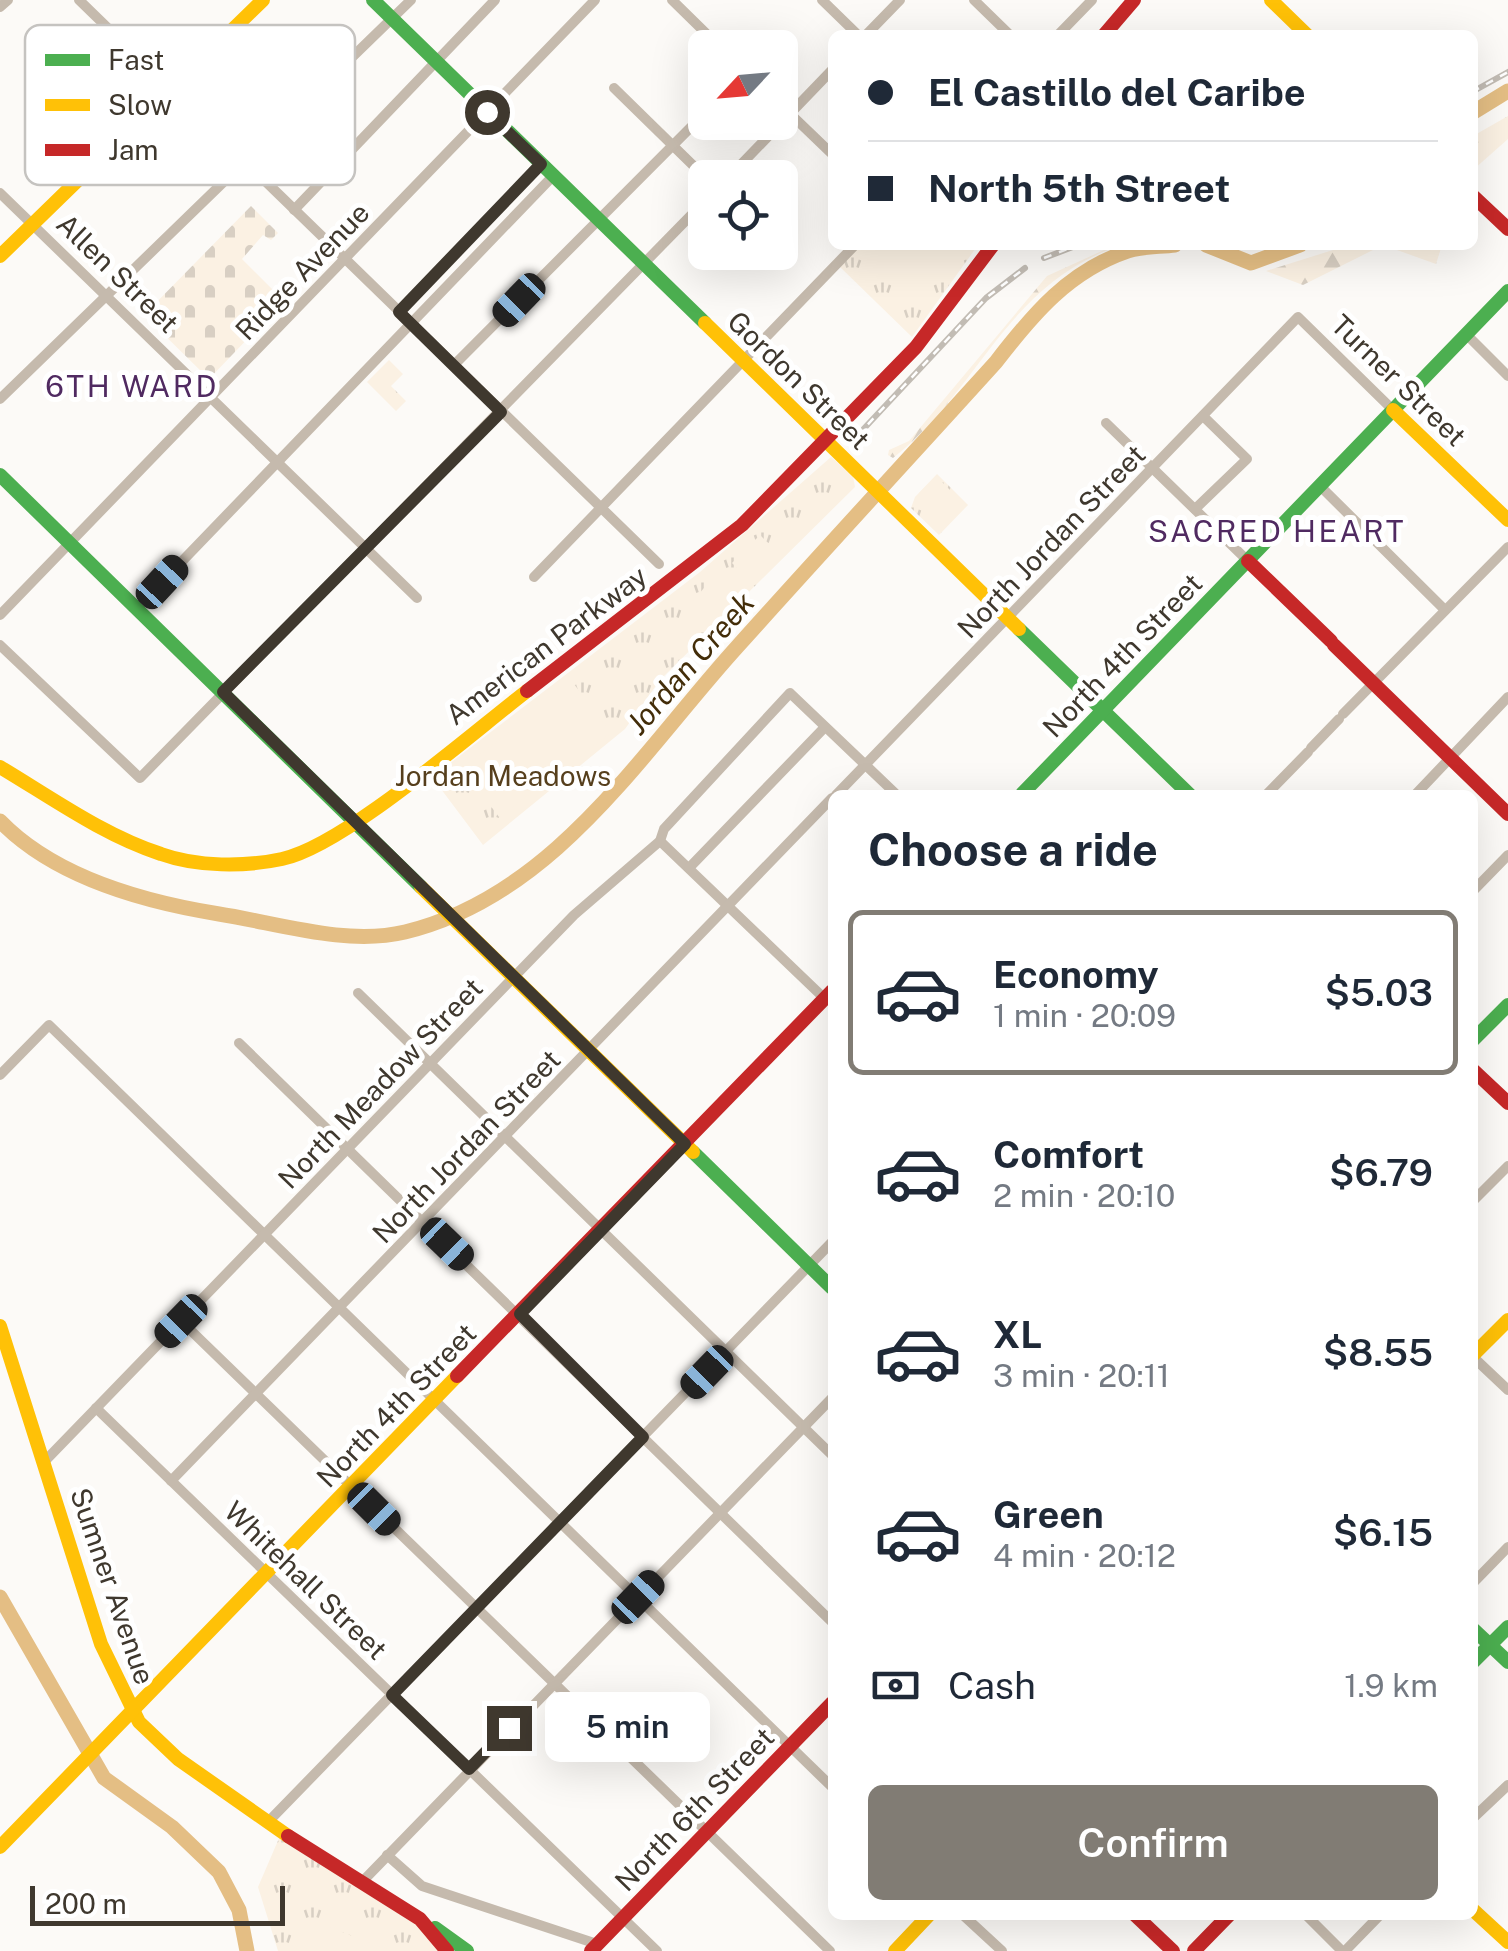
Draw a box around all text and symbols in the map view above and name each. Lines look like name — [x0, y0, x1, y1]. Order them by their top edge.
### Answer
legend — [25, 25, 355, 185]
north arrow — [688, 30, 798, 140]
map controls — [688, 30, 798, 270]
text: Fast — [108, 43, 164, 76]
text: El Castillo del Caribe — [928, 70, 1306, 115]
text: Slow — [108, 88, 172, 121]
route start — [465, 90, 510, 135]
text: Jam — [108, 133, 159, 166]
button: locate — [688, 160, 798, 270]
text: North 5th Street — [928, 166, 1230, 211]
street label: Ridge Avenue — [228, 196, 376, 346]
street label: Allen Street — [50, 207, 186, 339]
car — [487, 268, 551, 332]
street label: Gordon Street — [721, 304, 877, 456]
street label: Turner Street — [1325, 308, 1473, 452]
district label: 6TH WARD — [45, 368, 219, 404]
street label: North Jordan Street — [950, 438, 1152, 644]
district label: SACRED HEART — [1148, 513, 1406, 549]
car — [131, 550, 193, 614]
street label: American Parkway — [439, 559, 653, 731]
street label: North 4th Street — [1036, 566, 1208, 744]
water label: Jordan Creek — [619, 584, 762, 741]
park label: Jordan Meadows — [395, 759, 611, 792]
text: Choose a ride — [868, 823, 1158, 876]
icon: car — [873, 948, 963, 1038]
text: Economy — [993, 952, 1159, 997]
text: $5.03 — [1325, 970, 1433, 1015]
street label: North Meadow Street — [271, 971, 489, 1195]
text: 1 min · 20:09 — [993, 997, 1176, 1034]
street label: North Jordan Street — [365, 1043, 567, 1249]
icon: car — [873, 1128, 963, 1218]
text: Comfort — [993, 1132, 1144, 1177]
text: $6.79 — [1329, 1150, 1433, 1195]
text: 2 min · 20:10 — [993, 1177, 1175, 1214]
car — [415, 1212, 479, 1276]
car — [149, 1289, 213, 1353]
icon: car — [873, 1308, 963, 1398]
text: XL — [993, 1312, 1042, 1357]
street label: North 4th Street — [310, 1316, 482, 1494]
text: $8.55 — [1323, 1330, 1433, 1375]
car — [675, 1340, 739, 1404]
text: 3 min · 20:11 — [993, 1357, 1170, 1394]
car — [342, 1477, 406, 1541]
street label: Sumner Avenue — [64, 1484, 162, 1688]
icon: car — [873, 1488, 963, 1578]
text: Green — [993, 1492, 1104, 1537]
street label: Whitehall Street — [218, 1494, 394, 1666]
text: $6.15 — [1333, 1510, 1433, 1555]
text: 4 min · 20:12 — [993, 1537, 1176, 1574]
car — [606, 1565, 670, 1629]
icon: cash — [868, 1658, 923, 1713]
text: Cash — [948, 1663, 1036, 1708]
text: 1.9 km — [1344, 1667, 1438, 1704]
callout: 5 min — [544, 1693, 709, 1763]
route end — [487, 1706, 532, 1751]
text: 5 min — [586, 1708, 669, 1745]
street label: North 6th Street — [608, 1721, 780, 1897]
button: Confirm — [868, 1785, 1438, 1900]
scale bar — [30, 1881, 285, 1926]
text: 200 m — [45, 1887, 127, 1920]

